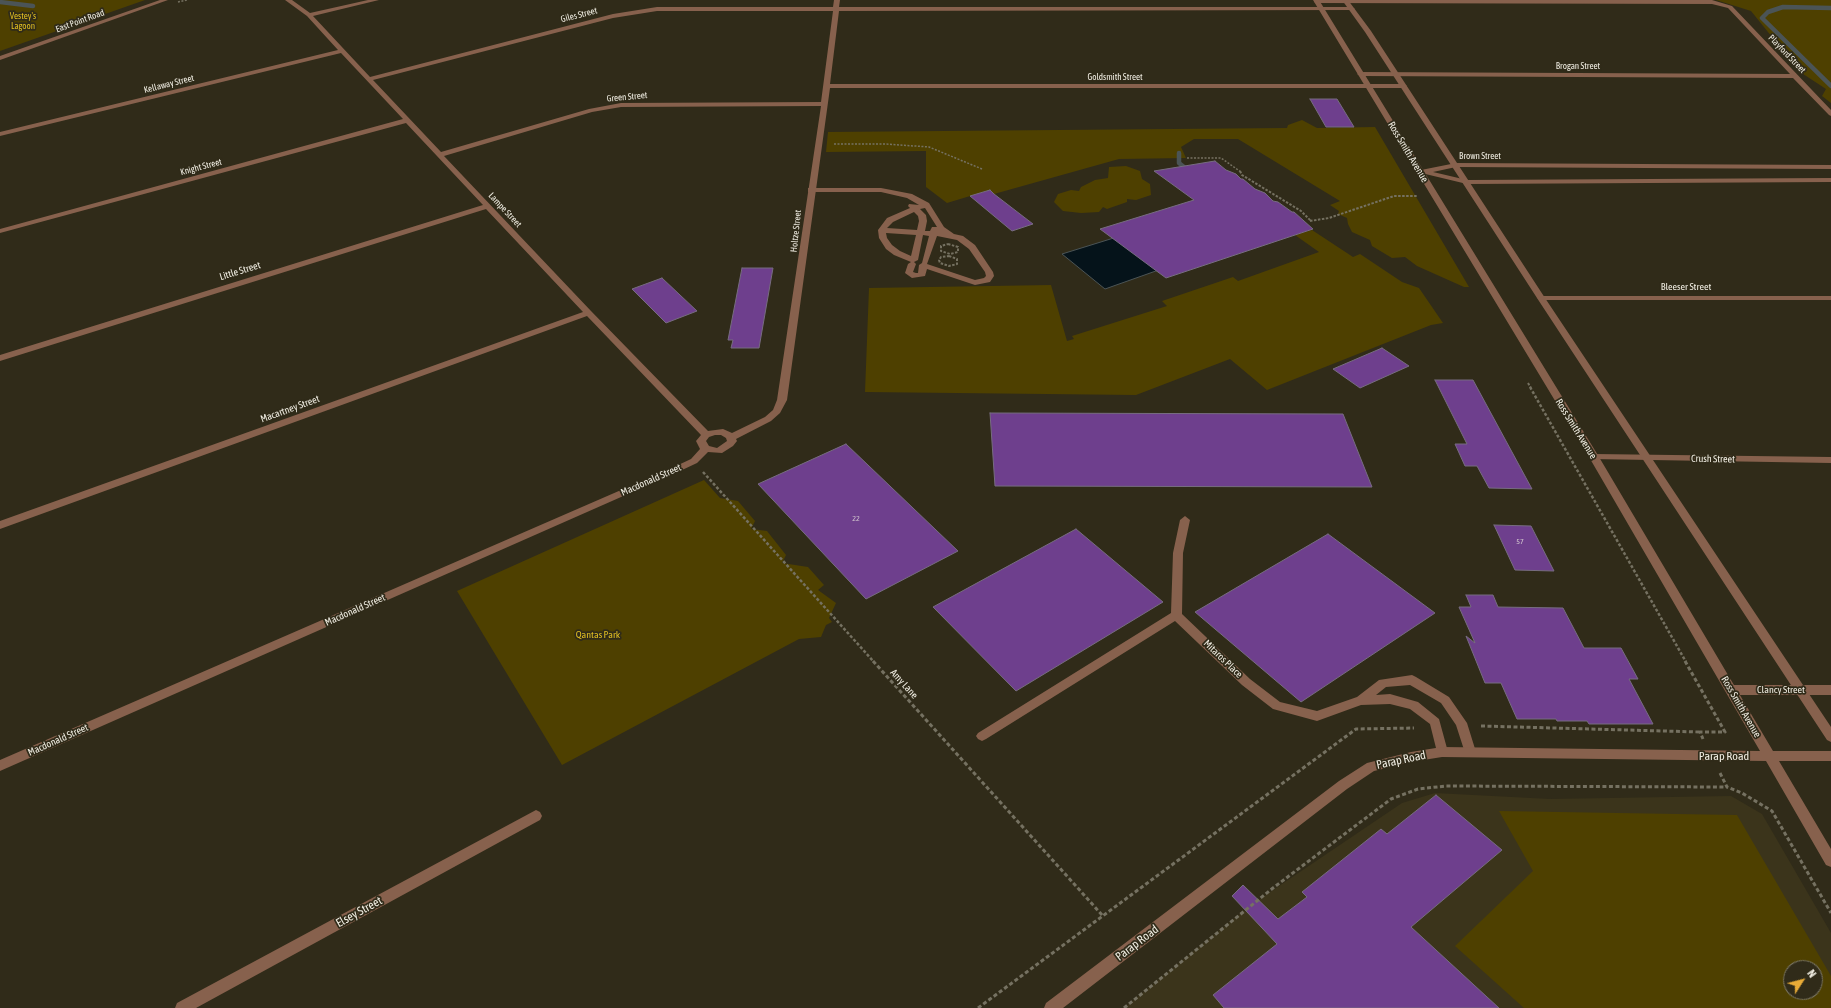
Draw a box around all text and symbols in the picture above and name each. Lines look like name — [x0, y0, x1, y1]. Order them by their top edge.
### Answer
street label: Giles Street — [560, 5, 598, 25]
street label: East Point Road — [54, 7, 106, 35]
park label: Vestey's Lagoon — [10, 11, 36, 32]
street label: Playford Street — [1766, 33, 1808, 75]
street label: Brogan Street — [1556, 61, 1600, 71]
street label: Goldsmith Street — [1087, 72, 1143, 82]
street label: Kellaway Street — [143, 73, 195, 95]
street label: Green Street — [606, 90, 648, 104]
street label: Ross Smith Avenue — [1385, 120, 1431, 184]
street label: Brown Street — [1459, 151, 1501, 161]
street label: Knight Street — [179, 156, 223, 178]
street label: Lampe Street — [486, 190, 524, 230]
street label: Holtze Street — [788, 209, 804, 253]
street label: Little Street — [218, 259, 262, 283]
street label: Bleeser Street — [1661, 281, 1711, 293]
street label: Macartney Street — [259, 393, 321, 425]
street label: Ross Smith Avenue — [1553, 397, 1599, 461]
street label: Crush Street — [1691, 453, 1735, 465]
street label: Macdonald Street — [619, 461, 683, 499]
house number: 22 — [852, 513, 860, 523]
house number: 57 — [1516, 536, 1524, 546]
street label: Macdonald Street — [323, 591, 387, 629]
park label: Qantas Park — [576, 629, 620, 641]
street label: Mitaros Place — [1201, 637, 1245, 681]
street label: Amy Lane — [888, 667, 920, 701]
street label: Ross Smith Avenue — [1719, 674, 1763, 740]
street label: Clancy Street — [1757, 684, 1805, 696]
street label: Macdonald Street — [26, 721, 90, 759]
street label: Parap Road — [1375, 748, 1427, 772]
street label: Parap Road — [1699, 749, 1749, 763]
street label: Elsey Street — [333, 893, 385, 931]
street label: Parap Road — [1113, 922, 1161, 964]
north arrow — [1783, 960, 1823, 1000]
text: N — [1805, 967, 1819, 980]

